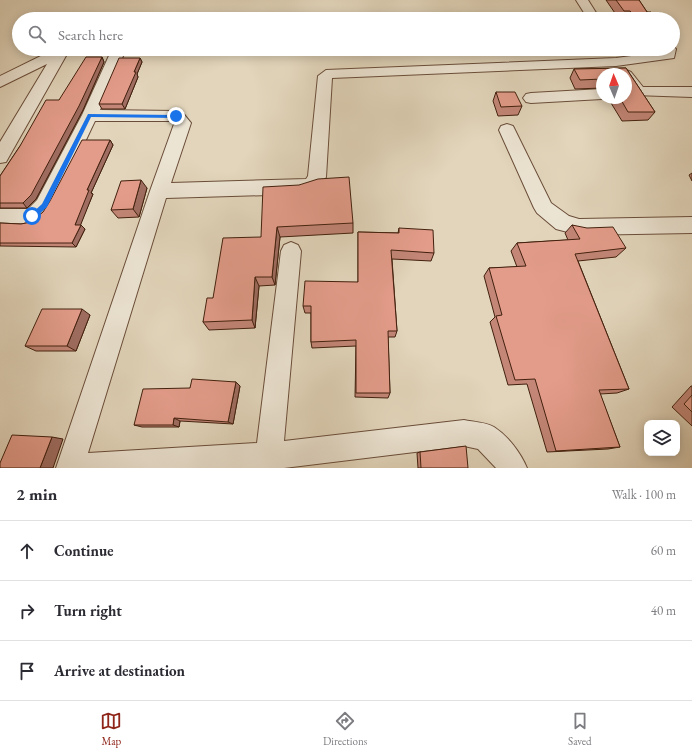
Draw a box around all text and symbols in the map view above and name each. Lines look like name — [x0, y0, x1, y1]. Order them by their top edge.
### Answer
search box — [12, 12, 680, 56]
icon: search — [26, 23, 48, 45]
text: Search here — [58, 25, 123, 44]
north arrow — [596, 68, 632, 104]
route end — [167, 107, 185, 125]
route start — [23, 207, 41, 225]
map controls — [644, 420, 680, 456]
button: layers — [644, 420, 680, 456]
text: 2 min — [16, 483, 57, 505]
text: Walk · 100 m — [612, 486, 676, 503]
icon: ahead — [16, 540, 38, 562]
text: Continue — [54, 541, 114, 560]
text: 60 m — [651, 542, 676, 559]
icon: right — [16, 600, 38, 622]
text: Turn right — [54, 601, 122, 620]
text: 40 m — [651, 602, 676, 619]
icon: arrive — [16, 660, 38, 682]
text: Arrive at destination — [54, 661, 185, 680]
tab: Map — [100, 710, 122, 748]
tab: Directions — [323, 710, 367, 748]
tab: Saved — [568, 710, 592, 748]

